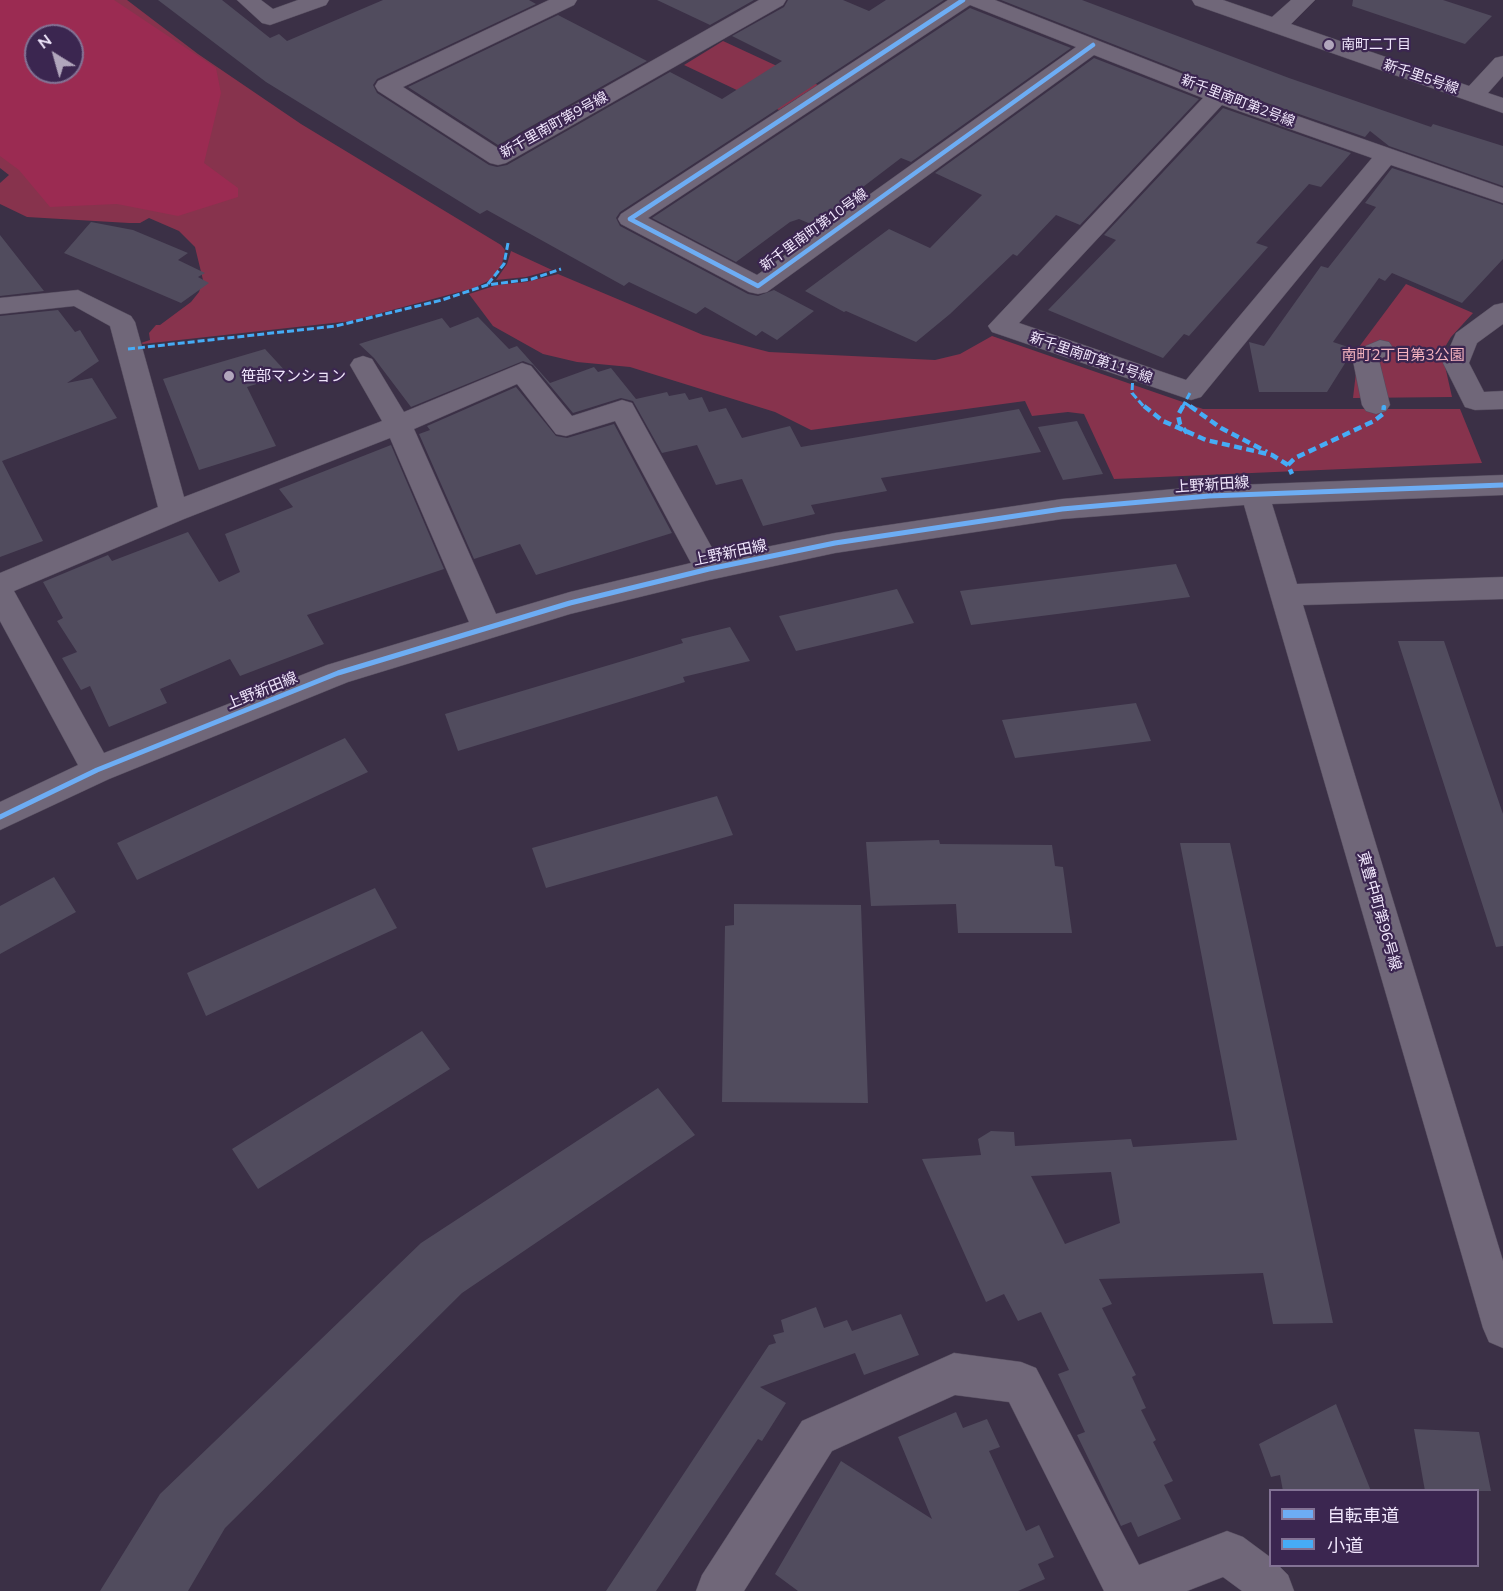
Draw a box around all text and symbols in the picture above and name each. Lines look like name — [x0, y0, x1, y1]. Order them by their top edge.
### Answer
north arrow — [24, 24, 84, 84]
text: N — [34, 30, 55, 53]
place label: 南町二丁目 — [1341, 37, 1411, 53]
marker: 南町二丁目 — [1322, 38, 1336, 52]
street label: 新千里5号線 — [1381, 56, 1461, 98]
street label: 新千里南町第2号線 — [1179, 72, 1297, 130]
street label: 新千里南町第9号線 — [497, 88, 611, 162]
street label: 新千里南町第10号線 — [757, 185, 871, 275]
street label: 新千里南町第11号線 — [1027, 329, 1155, 387]
park label: 南町2丁目第3公園 — [1342, 346, 1464, 364]
place label: 笹部マンション — [241, 367, 346, 385]
marker: 笹部マンション — [222, 369, 236, 383]
street label: 上野新田線 — [1174, 473, 1250, 497]
street label: 上野新田線 — [691, 536, 769, 570]
street label: 上野新田線 — [224, 669, 300, 713]
street label: 東豊中町第96号線 — [1353, 849, 1405, 973]
legend — [1269, 1489, 1479, 1567]
text: 自転車道 — [1327, 1504, 1399, 1527]
text: 小道 — [1327, 1534, 1363, 1557]

